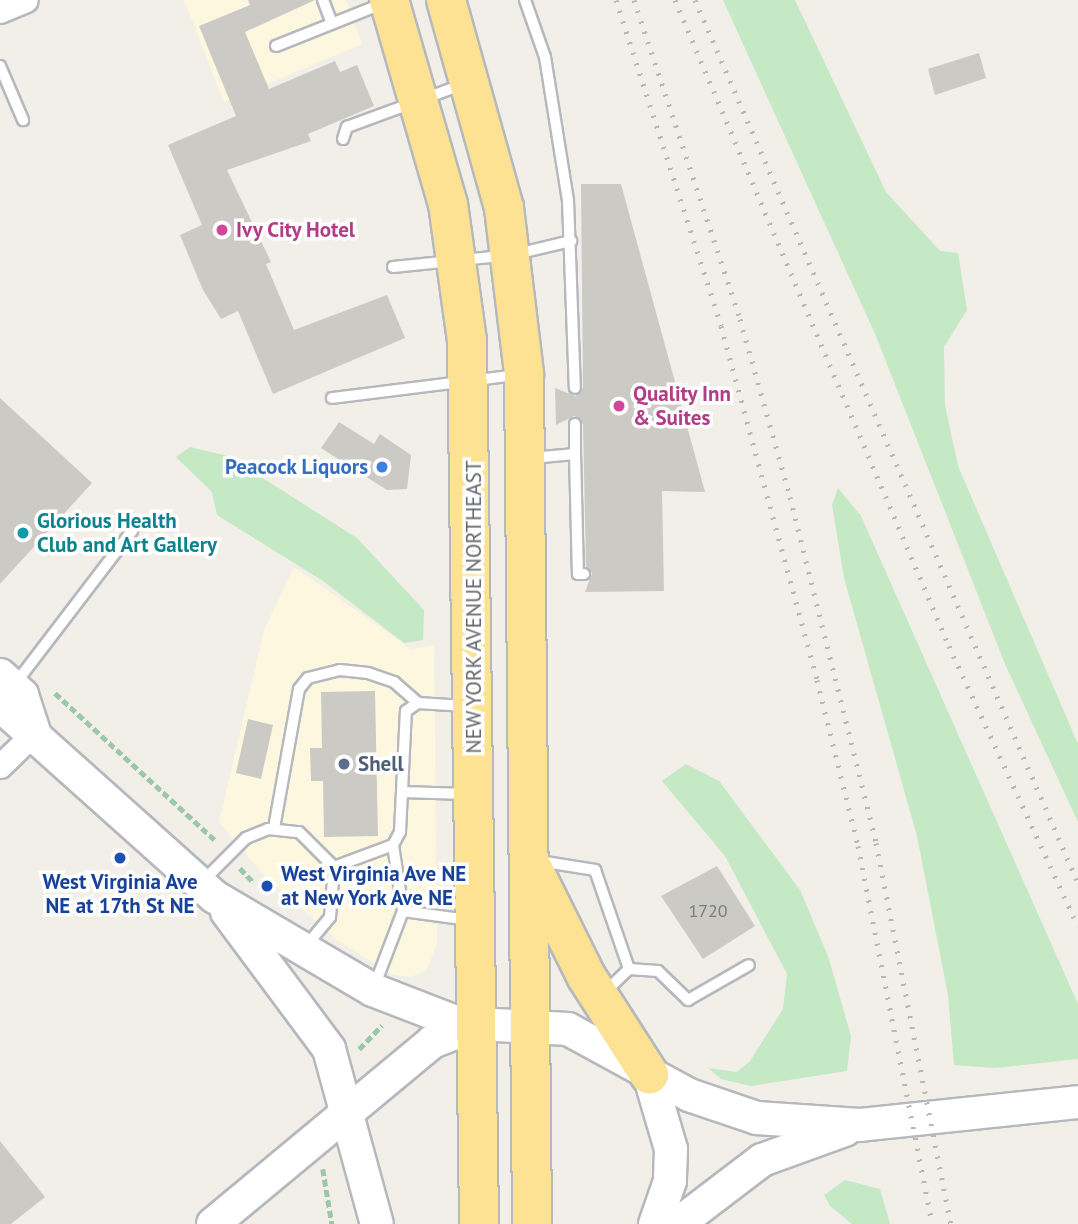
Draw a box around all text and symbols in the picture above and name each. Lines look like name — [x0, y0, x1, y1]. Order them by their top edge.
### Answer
place label: Ivy City Hotel — [236, 217, 357, 243]
marker: Ivy City Hotel — [214, 222, 230, 238]
place label: Quality Inn & Suites — [633, 381, 732, 431]
marker: Quality Inn & Suites — [611, 398, 627, 414]
place label: Peacock Liquors — [224, 454, 368, 480]
marker: Peacock Liquors — [374, 459, 390, 475]
street label: NEW YORK AVENUE NORTHEAST — [461, 459, 487, 755]
place label: Glorious Health Club and Art Gallery — [37, 508, 218, 558]
marker: Glorious Health Club and Art Gallery — [15, 525, 31, 541]
place label: Shell — [358, 751, 404, 777]
marker: Shell — [336, 756, 352, 772]
marker: West Virginia Ave NE at 17th St NE — [112, 850, 128, 866]
place label: West Virginia Ave NE at New York Ave NE — [281, 861, 468, 911]
place label: West Virginia Ave NE at 17th St NE — [42, 869, 198, 919]
marker: West Virginia Ave NE at New York Ave NE — [259, 878, 275, 894]
house number: 1720 — [688, 900, 728, 922]

